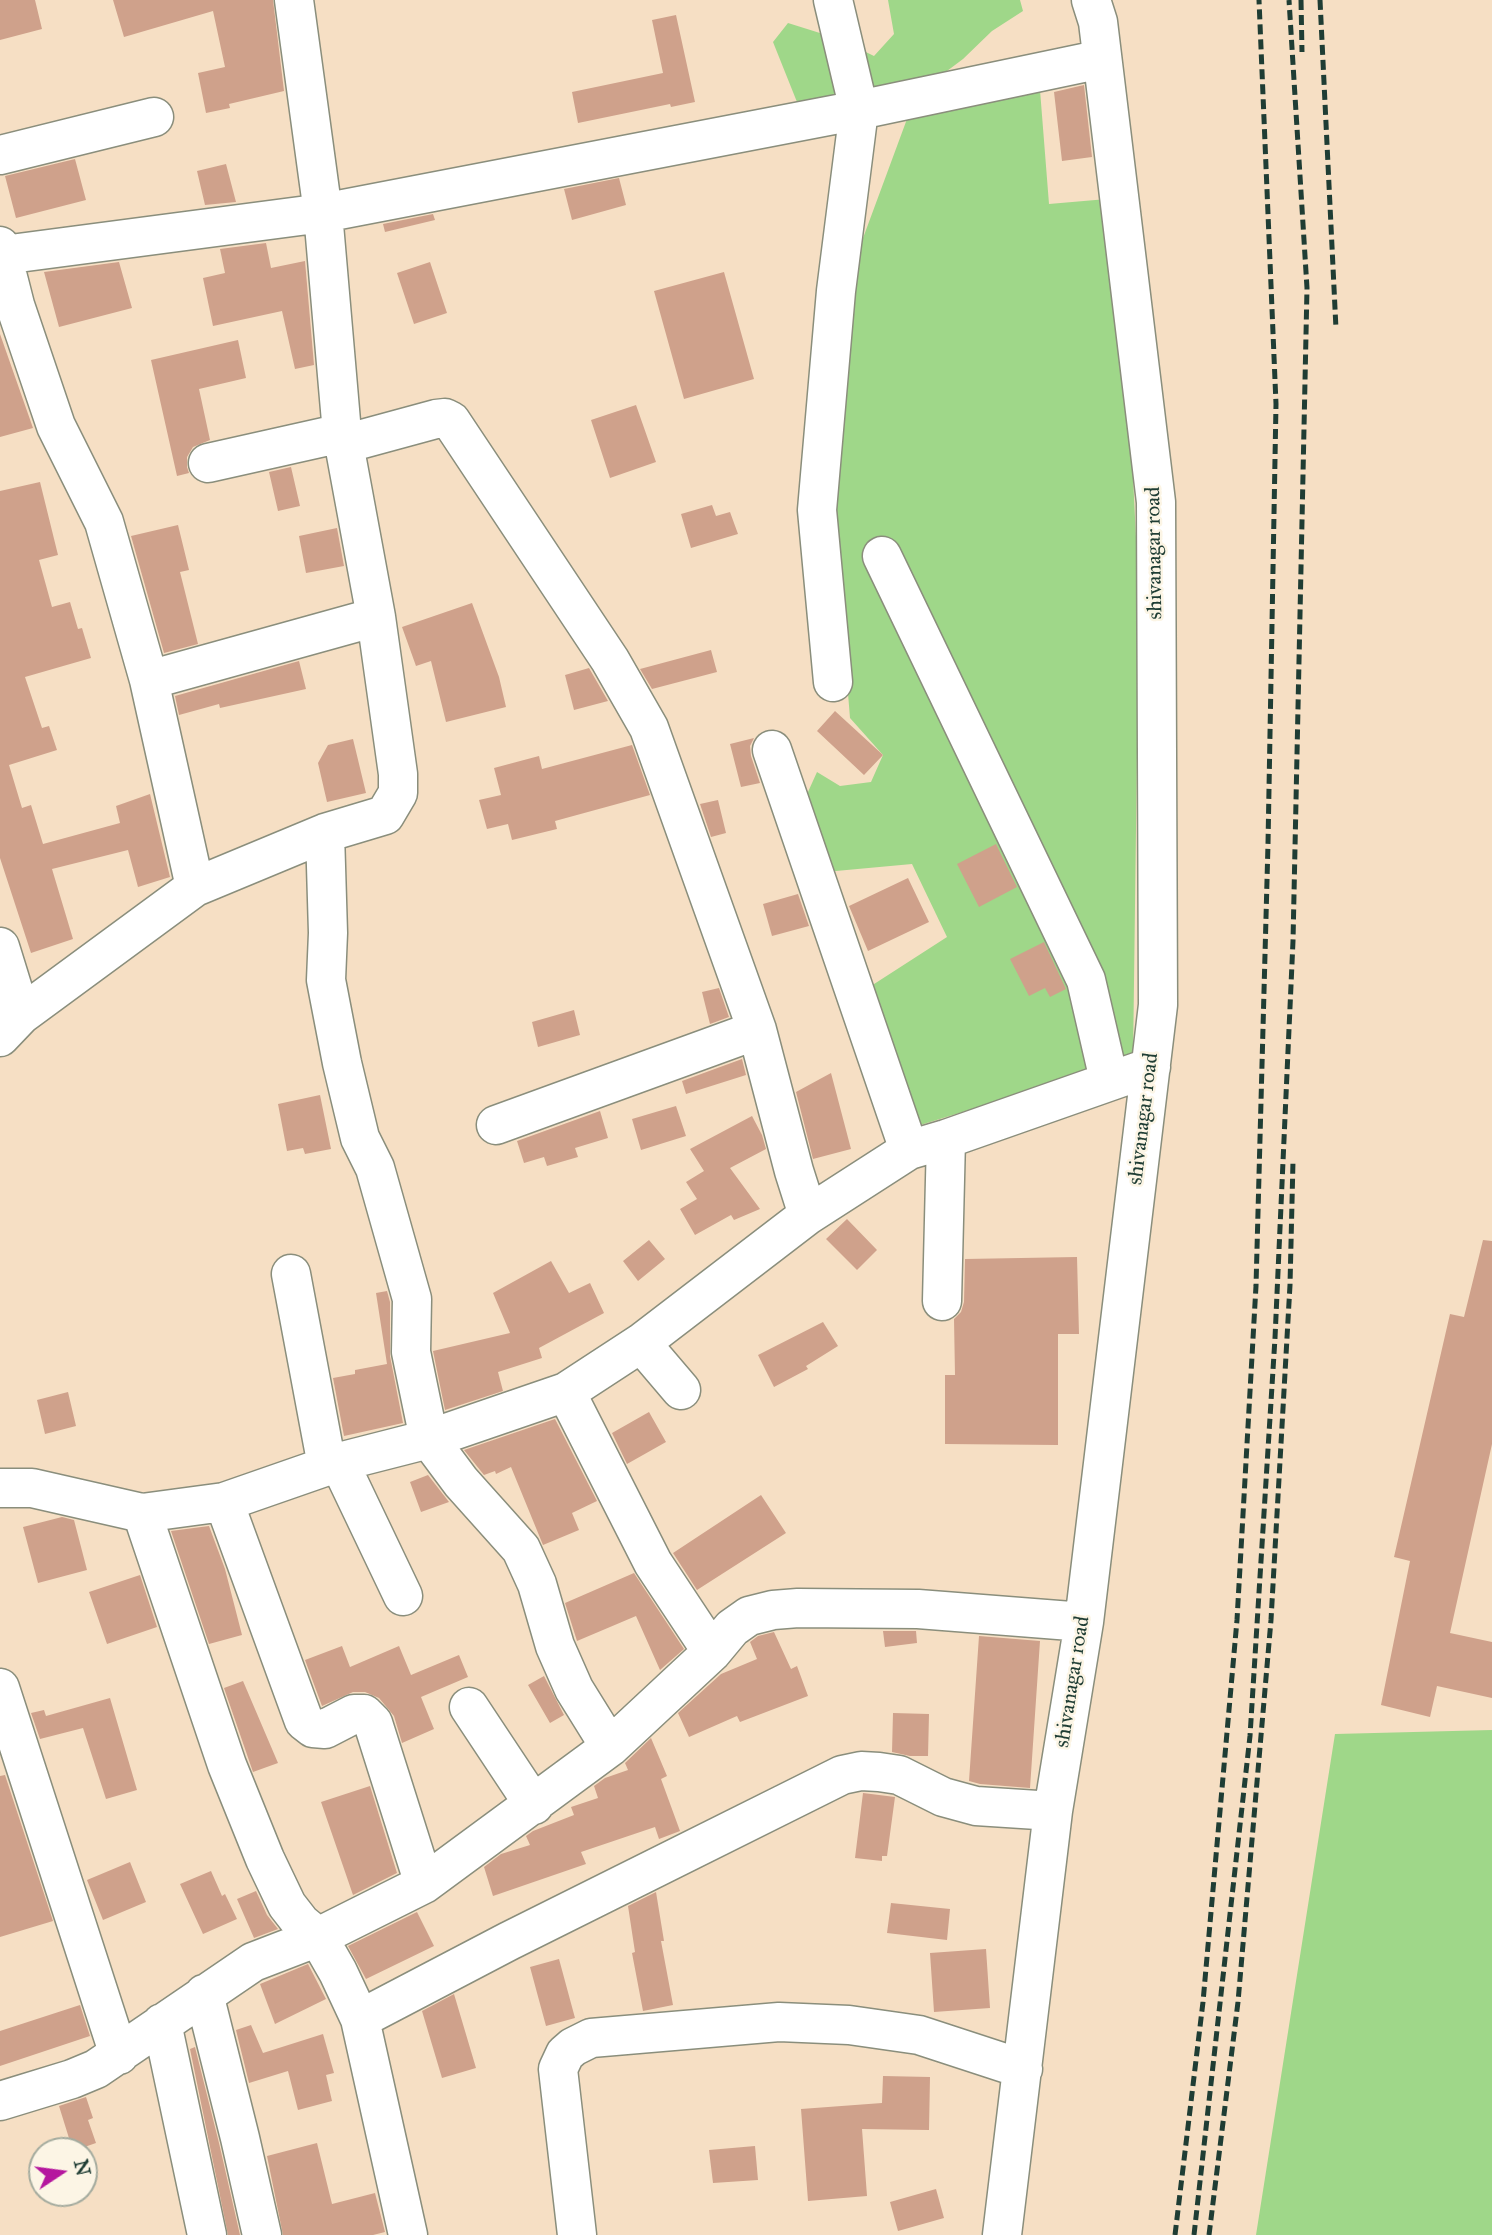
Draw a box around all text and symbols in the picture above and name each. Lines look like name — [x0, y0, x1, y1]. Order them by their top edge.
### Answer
street label: shivanagar road — [1141, 486, 1169, 620]
street label: shivanagar road — [1123, 1051, 1165, 1187]
street label: shivanagar road — [1050, 1614, 1096, 1750]
north arrow — [28, 2137, 98, 2207]
text: N — [69, 2157, 95, 2178]

